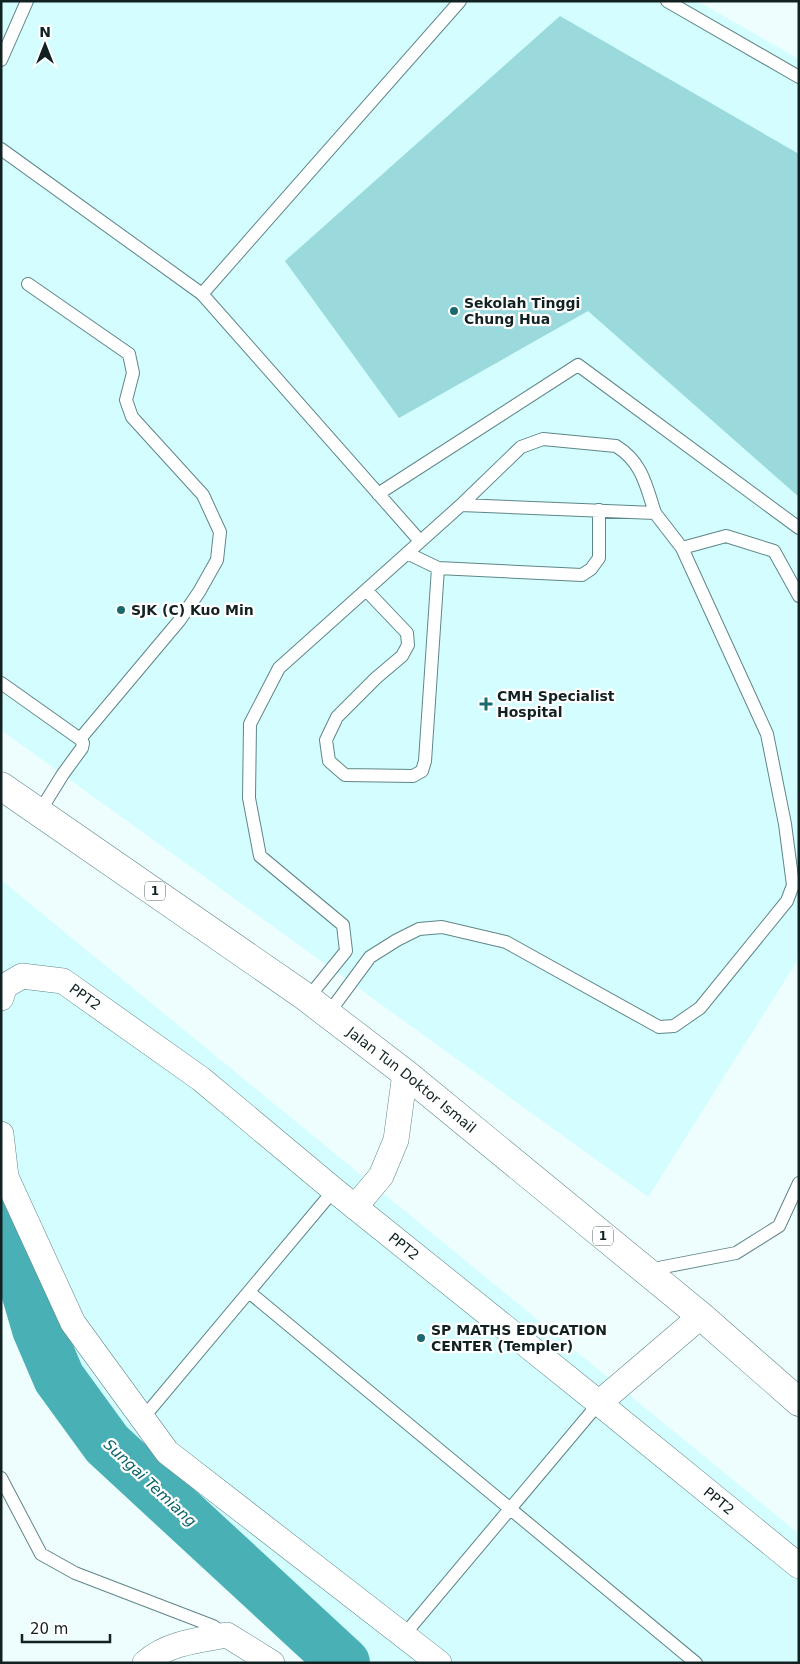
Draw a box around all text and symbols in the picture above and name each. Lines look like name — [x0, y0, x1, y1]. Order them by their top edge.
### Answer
north arrow — [20, 20, 70, 70]
text: N — [39, 24, 51, 40]
place label: Sekolah Tinggi Chung Hua — [464, 295, 580, 327]
marker: Sekolah Tinggi Chung Hua — [448, 305, 460, 317]
place label: SJK (C) Kuo Min — [131, 602, 254, 618]
marker: SJK (C) Kuo Min — [115, 604, 127, 616]
place label: CMH Specialist Hospital — [497, 688, 615, 720]
marker: CMH Specialist Hospital — [479, 697, 493, 711]
road number: 1 — [145, 881, 165, 900]
street label: PPT2 — [67, 980, 104, 1013]
street label: Jalan Tun Doktor Ismail — [343, 1023, 479, 1136]
road number: 1 — [593, 1226, 613, 1246]
street label: PPT2 — [386, 1229, 422, 1263]
place label: SP MATHS EDUCATION CENTER (Templer) — [431, 1322, 607, 1354]
marker: SP MATHS EDUCATION CENTER (Templer) — [415, 1332, 427, 1344]
water label: Sungai Temiang — [100, 1436, 200, 1530]
street label: PPT2 — [701, 1484, 737, 1518]
scale bar — [22, 1612, 110, 1644]
text: 20 m — [30, 1620, 68, 1638]

